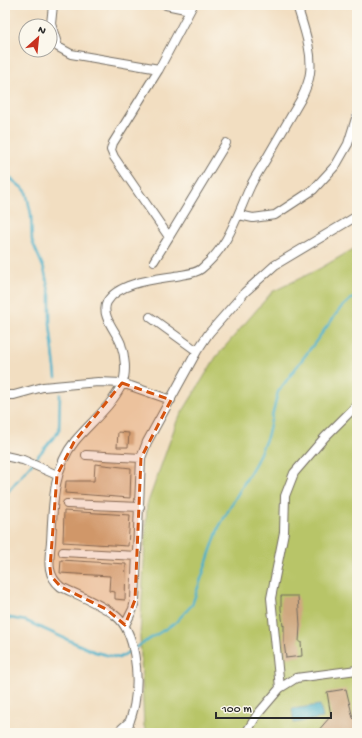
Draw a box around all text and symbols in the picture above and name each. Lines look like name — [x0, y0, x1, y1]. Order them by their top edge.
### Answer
north arrow — [18, 18, 58, 58]
text: N — [36, 24, 48, 38]
scale bar — [216, 694, 331, 720]
text: 100 m — [221, 703, 252, 717]

